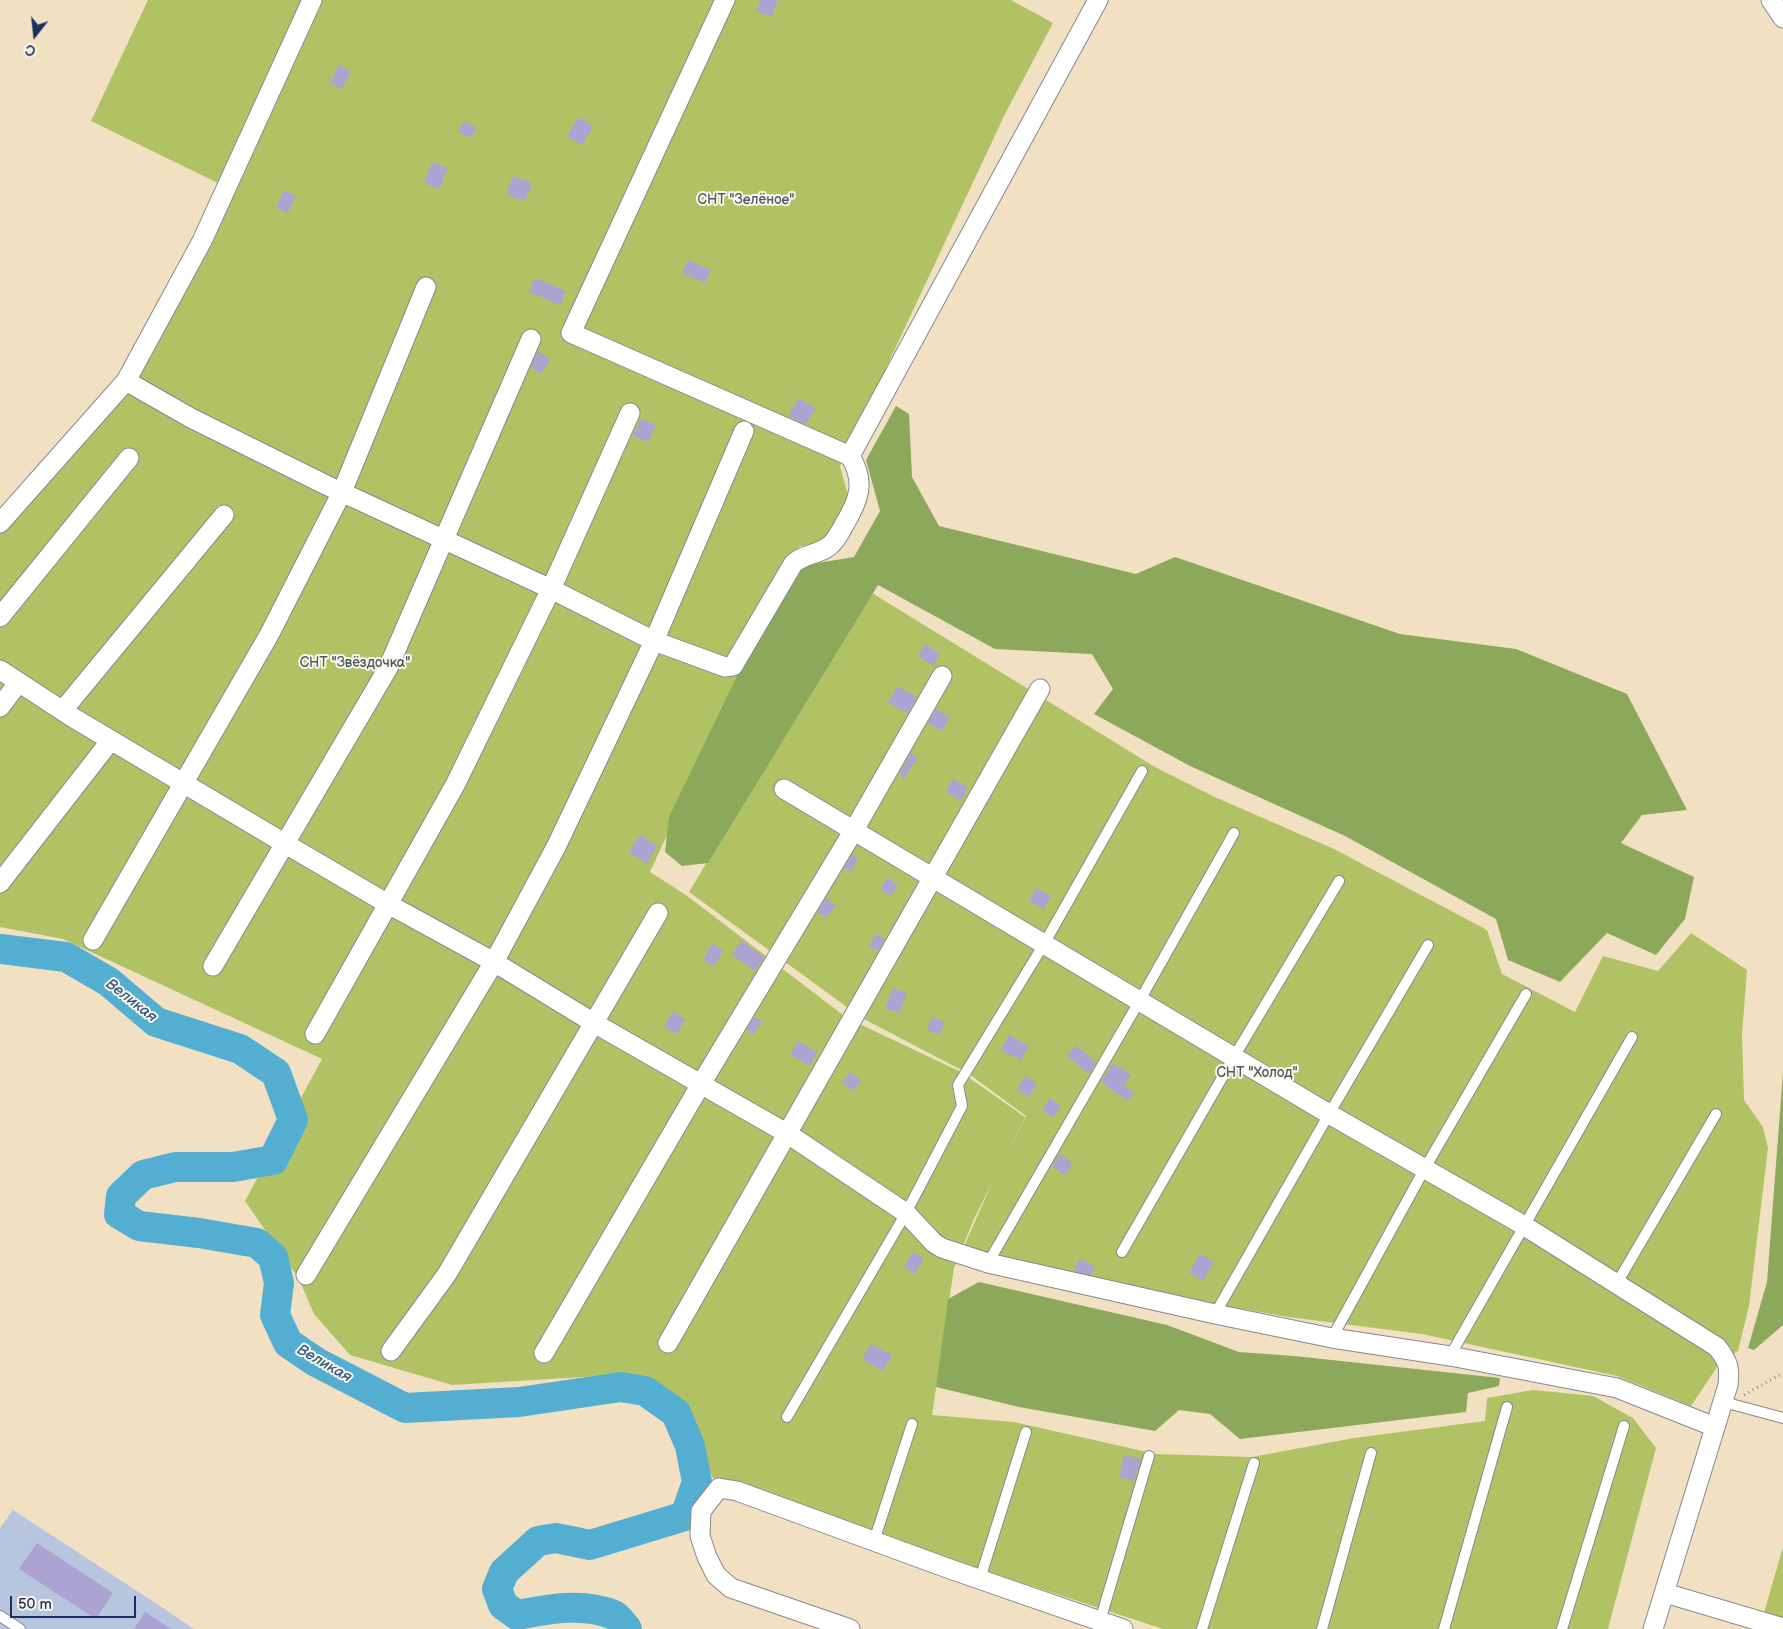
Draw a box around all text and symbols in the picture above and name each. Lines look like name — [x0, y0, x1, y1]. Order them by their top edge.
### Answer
north arrow — [10, 10, 60, 60]
text: С — [24, 40, 38, 59]
park label: СНТ "Зелёное" — [698, 192, 794, 208]
park label: СНТ "Звёздочка" — [300, 655, 410, 671]
water label: Великая — [102, 975, 160, 1027]
park label: СНТ "Холод" — [1216, 1065, 1298, 1081]
water label: Великая — [294, 1341, 354, 1387]
scale bar — [12, 1586, 139, 1618]
text: 50 m — [18, 1595, 52, 1614]

